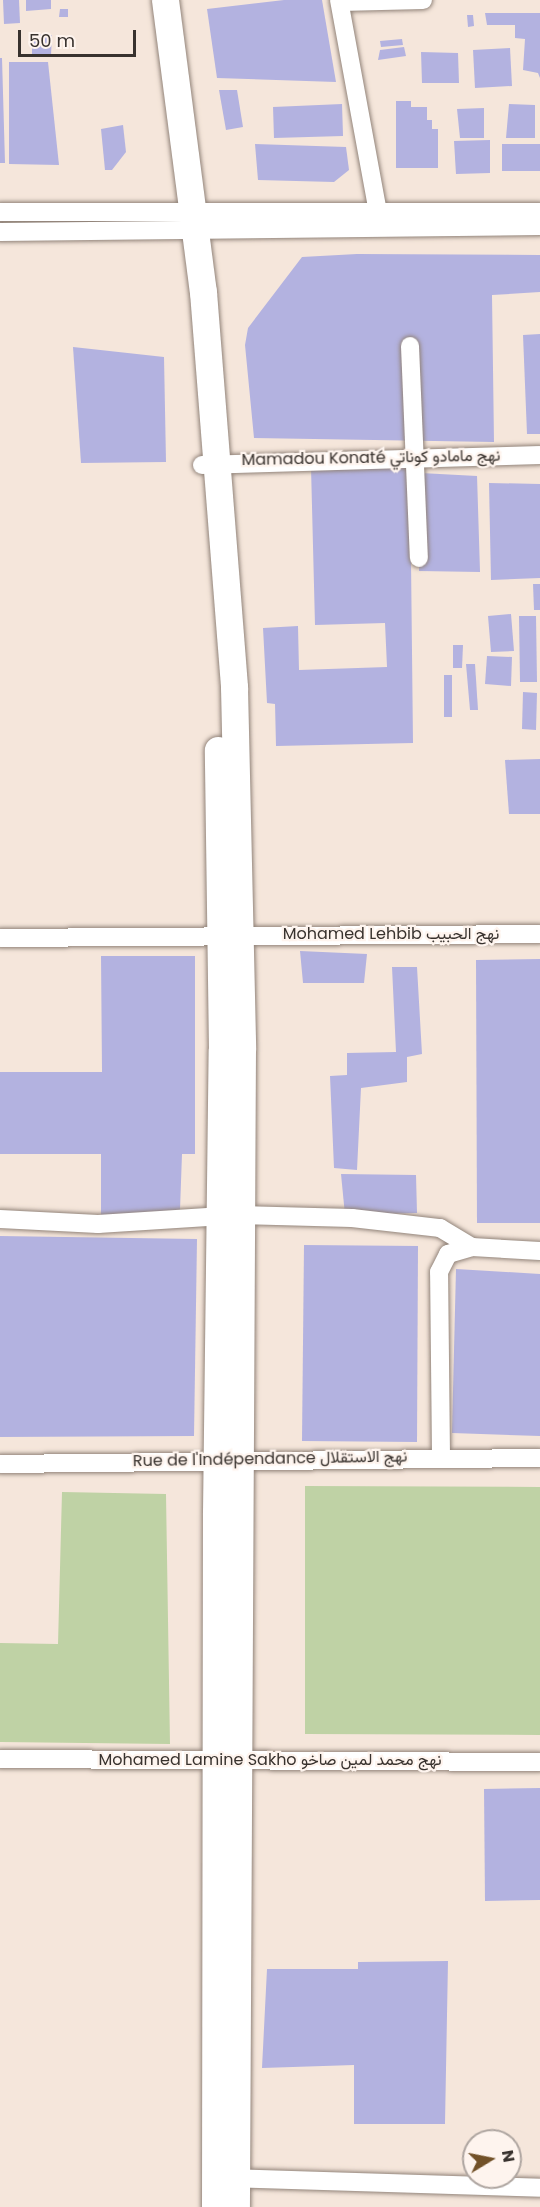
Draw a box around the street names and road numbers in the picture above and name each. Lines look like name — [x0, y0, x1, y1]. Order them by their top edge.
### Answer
street label: Mamadou Konaté نهج مامادو كوناتي — [241, 446, 501, 470]
street label: Mohamed Lehbib نهج الحبيب — [283, 924, 499, 944]
street label: Rue de l'Indépendance نهج الاستقلال — [133, 1447, 407, 1471]
street label: Mohamed Lamine Sakho نهج محمد لمين صاخو — [99, 1750, 441, 1770]

